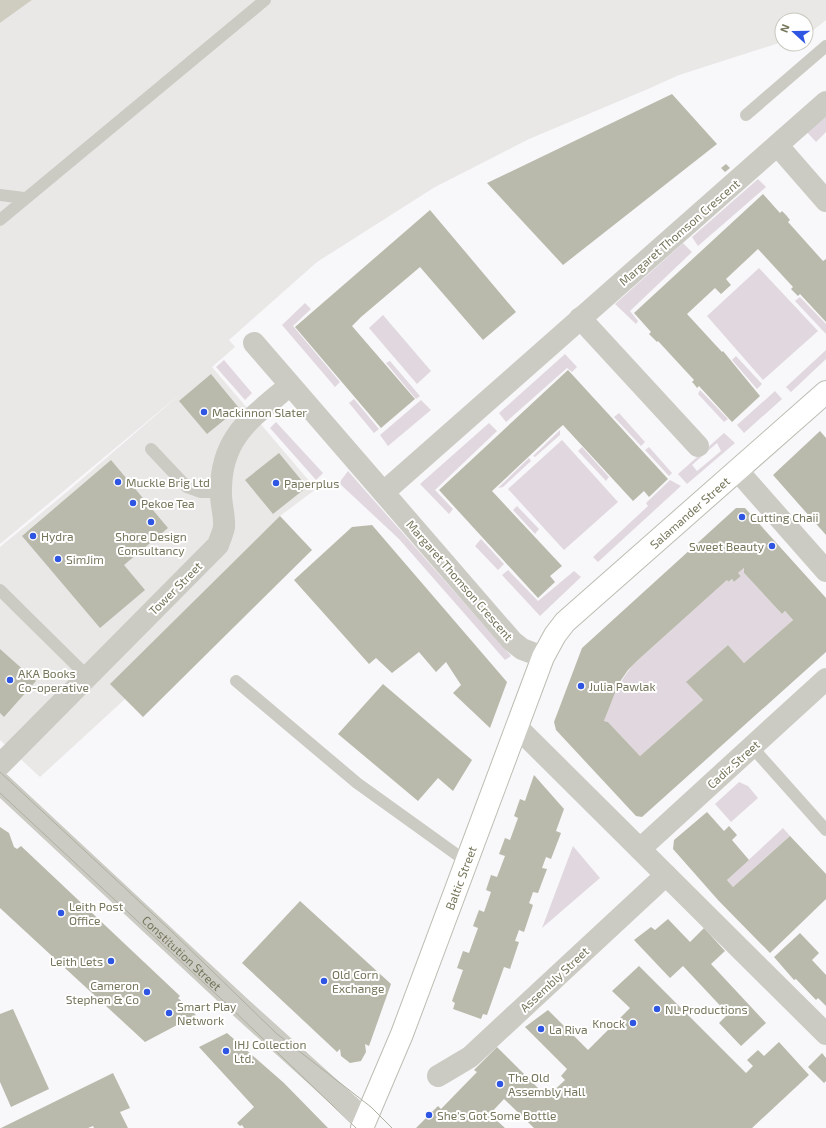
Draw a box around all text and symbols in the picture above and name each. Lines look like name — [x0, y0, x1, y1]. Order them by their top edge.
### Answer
north arrow — [774, 12, 814, 52]
text: N — [777, 22, 792, 34]
street label: Margaret Thomson Crescent — [616, 176, 742, 288]
place label: Mackinnon Slater — [212, 405, 307, 419]
marker: Mackinnon Slater — [199, 407, 209, 417]
street label: Salamander Street — [647, 473, 733, 551]
place label: Muckle Brig Ltd — [126, 475, 210, 489]
place label: Paperplus — [284, 476, 339, 490]
marker: Muckle Brig Ltd — [113, 477, 123, 487]
marker: Paperplus — [271, 478, 281, 488]
place label: Pekoe Tea — [141, 496, 195, 510]
marker: Pekoe Tea — [128, 498, 138, 508]
place label: Cutting Chaii — [750, 510, 819, 524]
marker: Cutting Chaii — [737, 512, 747, 522]
marker: Shore Design Consultancy — [146, 517, 156, 527]
street label: Margaret Thomson Crescent — [404, 517, 516, 643]
place label: Hydra — [41, 529, 74, 543]
place label: Shore Design Consultancy — [115, 529, 187, 557]
marker: Hydra — [28, 531, 38, 541]
place label: Sweet Beauty — [689, 539, 765, 553]
marker: Sweet Beauty — [767, 541, 777, 551]
place label: SimJim — [66, 552, 104, 566]
marker: SimJim — [53, 554, 63, 564]
street label: Tower Street — [146, 558, 205, 617]
place label: AKA Books Co-operative — [18, 666, 89, 694]
marker: AKA Books Co-operative — [5, 675, 15, 685]
place label: Julia Pawlak — [589, 679, 656, 693]
marker: Julia Pawlak — [576, 681, 586, 691]
street label: Cadiz Street — [704, 737, 762, 791]
street label: Baltic Street — [442, 843, 479, 912]
place label: Leith Post Office — [69, 899, 124, 927]
marker: Leith Post Office — [56, 908, 66, 918]
street label: Constitution Street — [140, 913, 225, 993]
street label: Assembly Street — [517, 943, 592, 1014]
place label: Leith Lets — [50, 954, 103, 968]
marker: Leith Lets — [106, 956, 116, 966]
place label: Old Corn Exchange — [332, 967, 384, 995]
marker: Old Corn Exchange — [319, 976, 329, 986]
place label: Cameron Stephen & Co — [66, 978, 139, 1006]
marker: Cameron Stephen & Co — [142, 987, 152, 997]
place label: Smart Play Network — [177, 999, 237, 1027]
place label: NL Productions — [665, 1002, 748, 1016]
marker: NL Productions — [652, 1004, 662, 1014]
marker: Smart Play Network — [164, 1008, 174, 1018]
place label: Knock — [592, 1016, 625, 1030]
marker: Knock — [628, 1018, 638, 1028]
place label: La Riva — [549, 1022, 588, 1036]
marker: La Riva — [536, 1024, 546, 1034]
place label: IHJ Collection Ltd. — [234, 1037, 306, 1065]
marker: IHJ Collection Ltd. — [221, 1046, 231, 1056]
place label: The Old Assembly Hall — [508, 1070, 586, 1098]
marker: The Old Assembly Hall — [495, 1079, 505, 1089]
place label: She's Got Some Bottle — [437, 1108, 557, 1122]
marker: She's Got Some Bottle — [424, 1110, 434, 1120]

